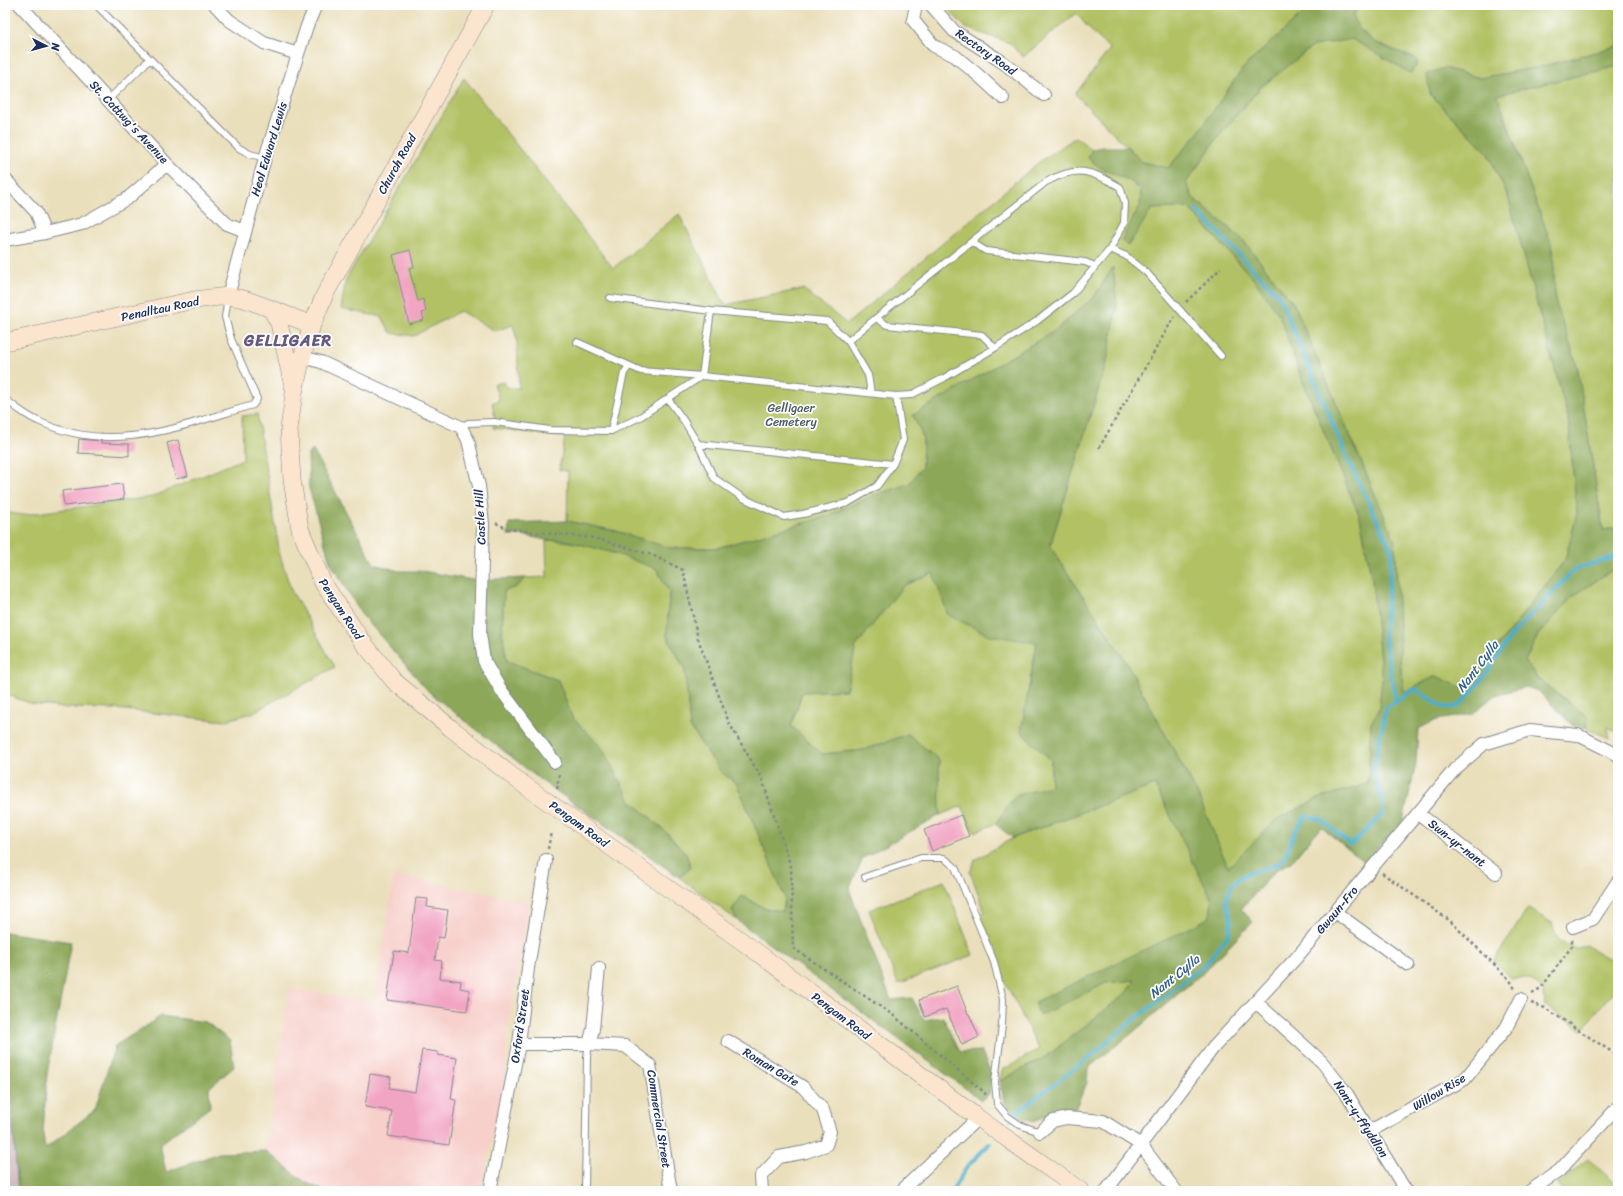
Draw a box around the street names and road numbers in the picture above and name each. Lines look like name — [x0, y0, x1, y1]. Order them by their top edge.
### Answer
street label: Rectory Road — [951, 23, 1022, 82]
street label: St. Cattwg's Avenue — [84, 75, 174, 169]
street label: Heol Edward Lewis — [244, 99, 294, 199]
street label: Church Road — [371, 129, 423, 198]
street label: Penalltau Road — [119, 290, 203, 328]
street label: Castle Hill — [468, 488, 492, 545]
street label: Pengam Road — [313, 574, 370, 646]
street label: Pengam Road — [544, 795, 615, 854]
street label: Swn-yr-nant — [1423, 813, 1491, 873]
street label: Gwaun-Fro — [1310, 881, 1364, 939]
street label: Pengam Road — [806, 986, 877, 1047]
street label: Oxford Street — [504, 987, 536, 1065]
street label: Roman Gate — [738, 1041, 804, 1093]
street label: Willow Rise — [1408, 1067, 1470, 1117]
street label: Commercial Street — [640, 1068, 678, 1170]
street label: Nant-y-ffyddlon — [1328, 1076, 1395, 1163]

